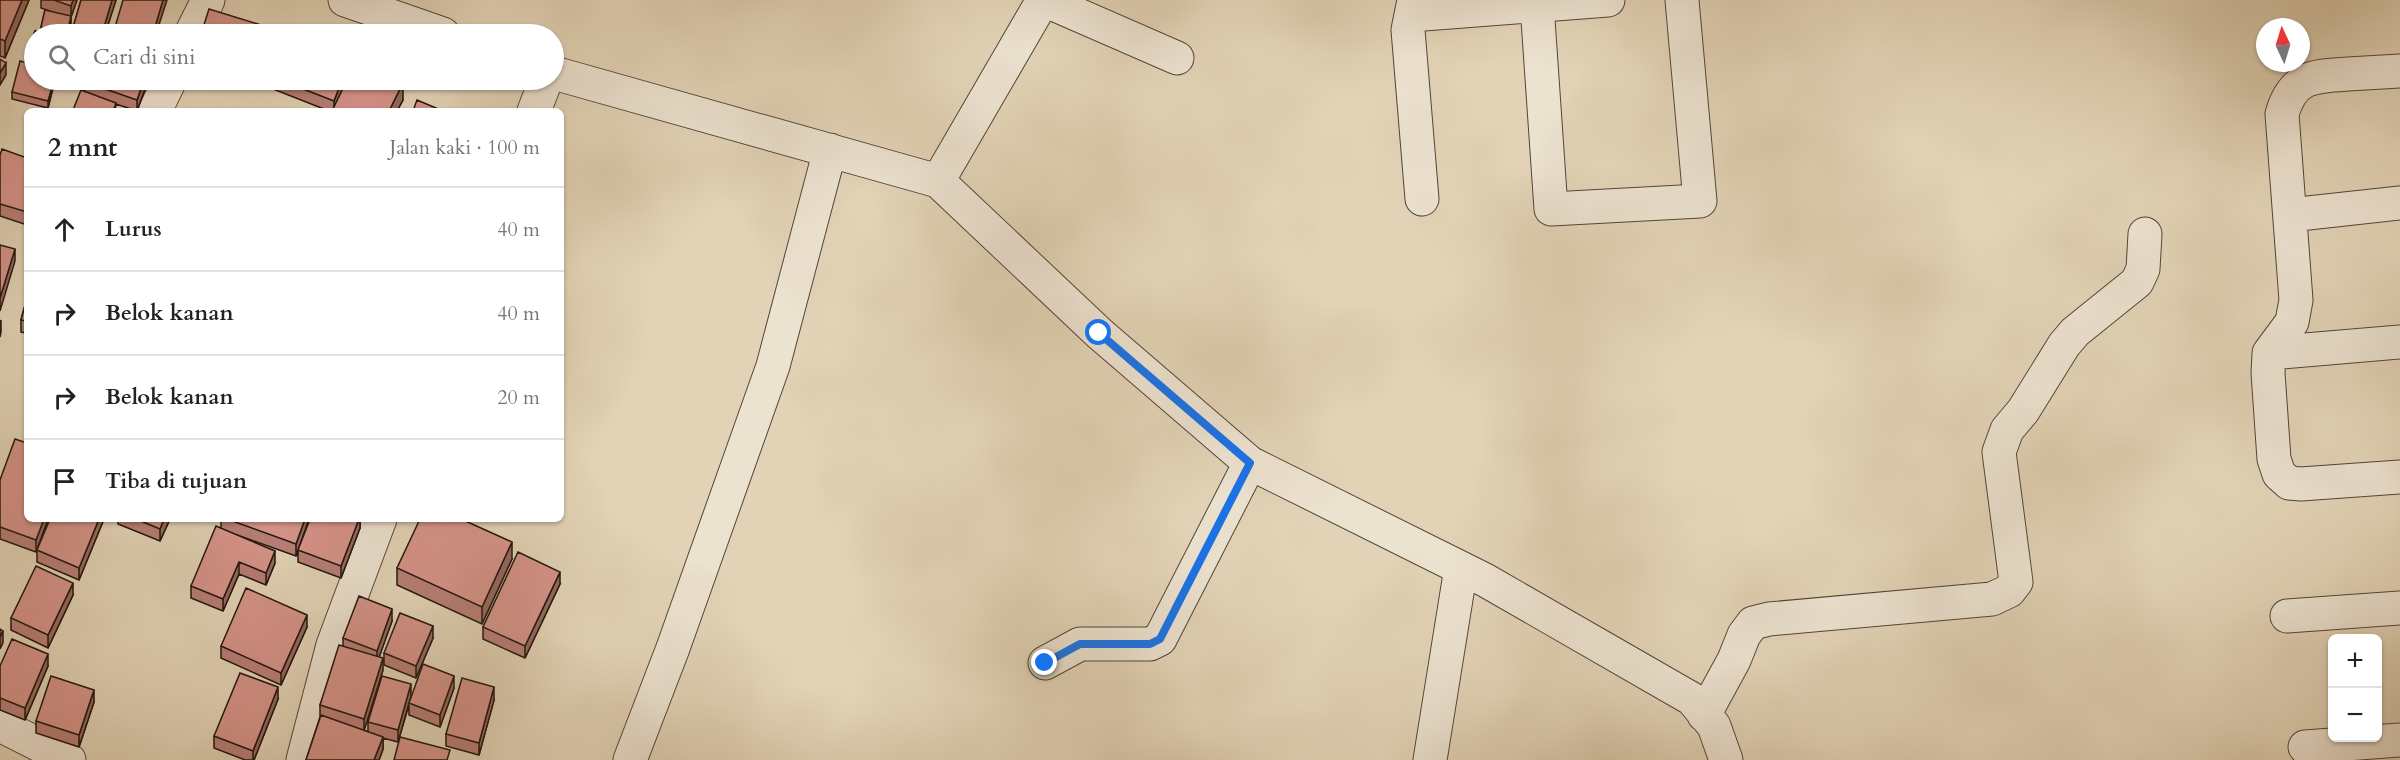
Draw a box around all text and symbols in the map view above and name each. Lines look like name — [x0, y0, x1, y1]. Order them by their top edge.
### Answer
north arrow — [2256, 18, 2310, 72]
search box — [24, 24, 564, 90]
icon: search — [45, 41, 78, 74]
text: Cari di sini — [93, 42, 196, 72]
text: 2 mnt — [48, 130, 117, 165]
text: Jalan kaki · 100 m — [390, 134, 540, 161]
icon: ahead — [48, 213, 81, 246]
text: Lurus — [105, 214, 162, 244]
text: 40 m — [497, 216, 540, 243]
icon: right — [48, 297, 81, 330]
text: Belok kanan — [105, 298, 234, 328]
text: 40 m — [497, 300, 540, 327]
route start — [1085, 319, 1111, 345]
icon: right — [48, 381, 81, 414]
text: Belok kanan — [105, 382, 234, 412]
text: 20 m — [497, 384, 540, 411]
icon: arrive — [48, 465, 81, 498]
text: Tiba di tujuan — [105, 466, 247, 496]
map controls — [2328, 634, 2382, 742]
button: + — [2328, 634, 2382, 688]
route end — [1031, 649, 1057, 675]
button: − — [2328, 688, 2382, 742]

